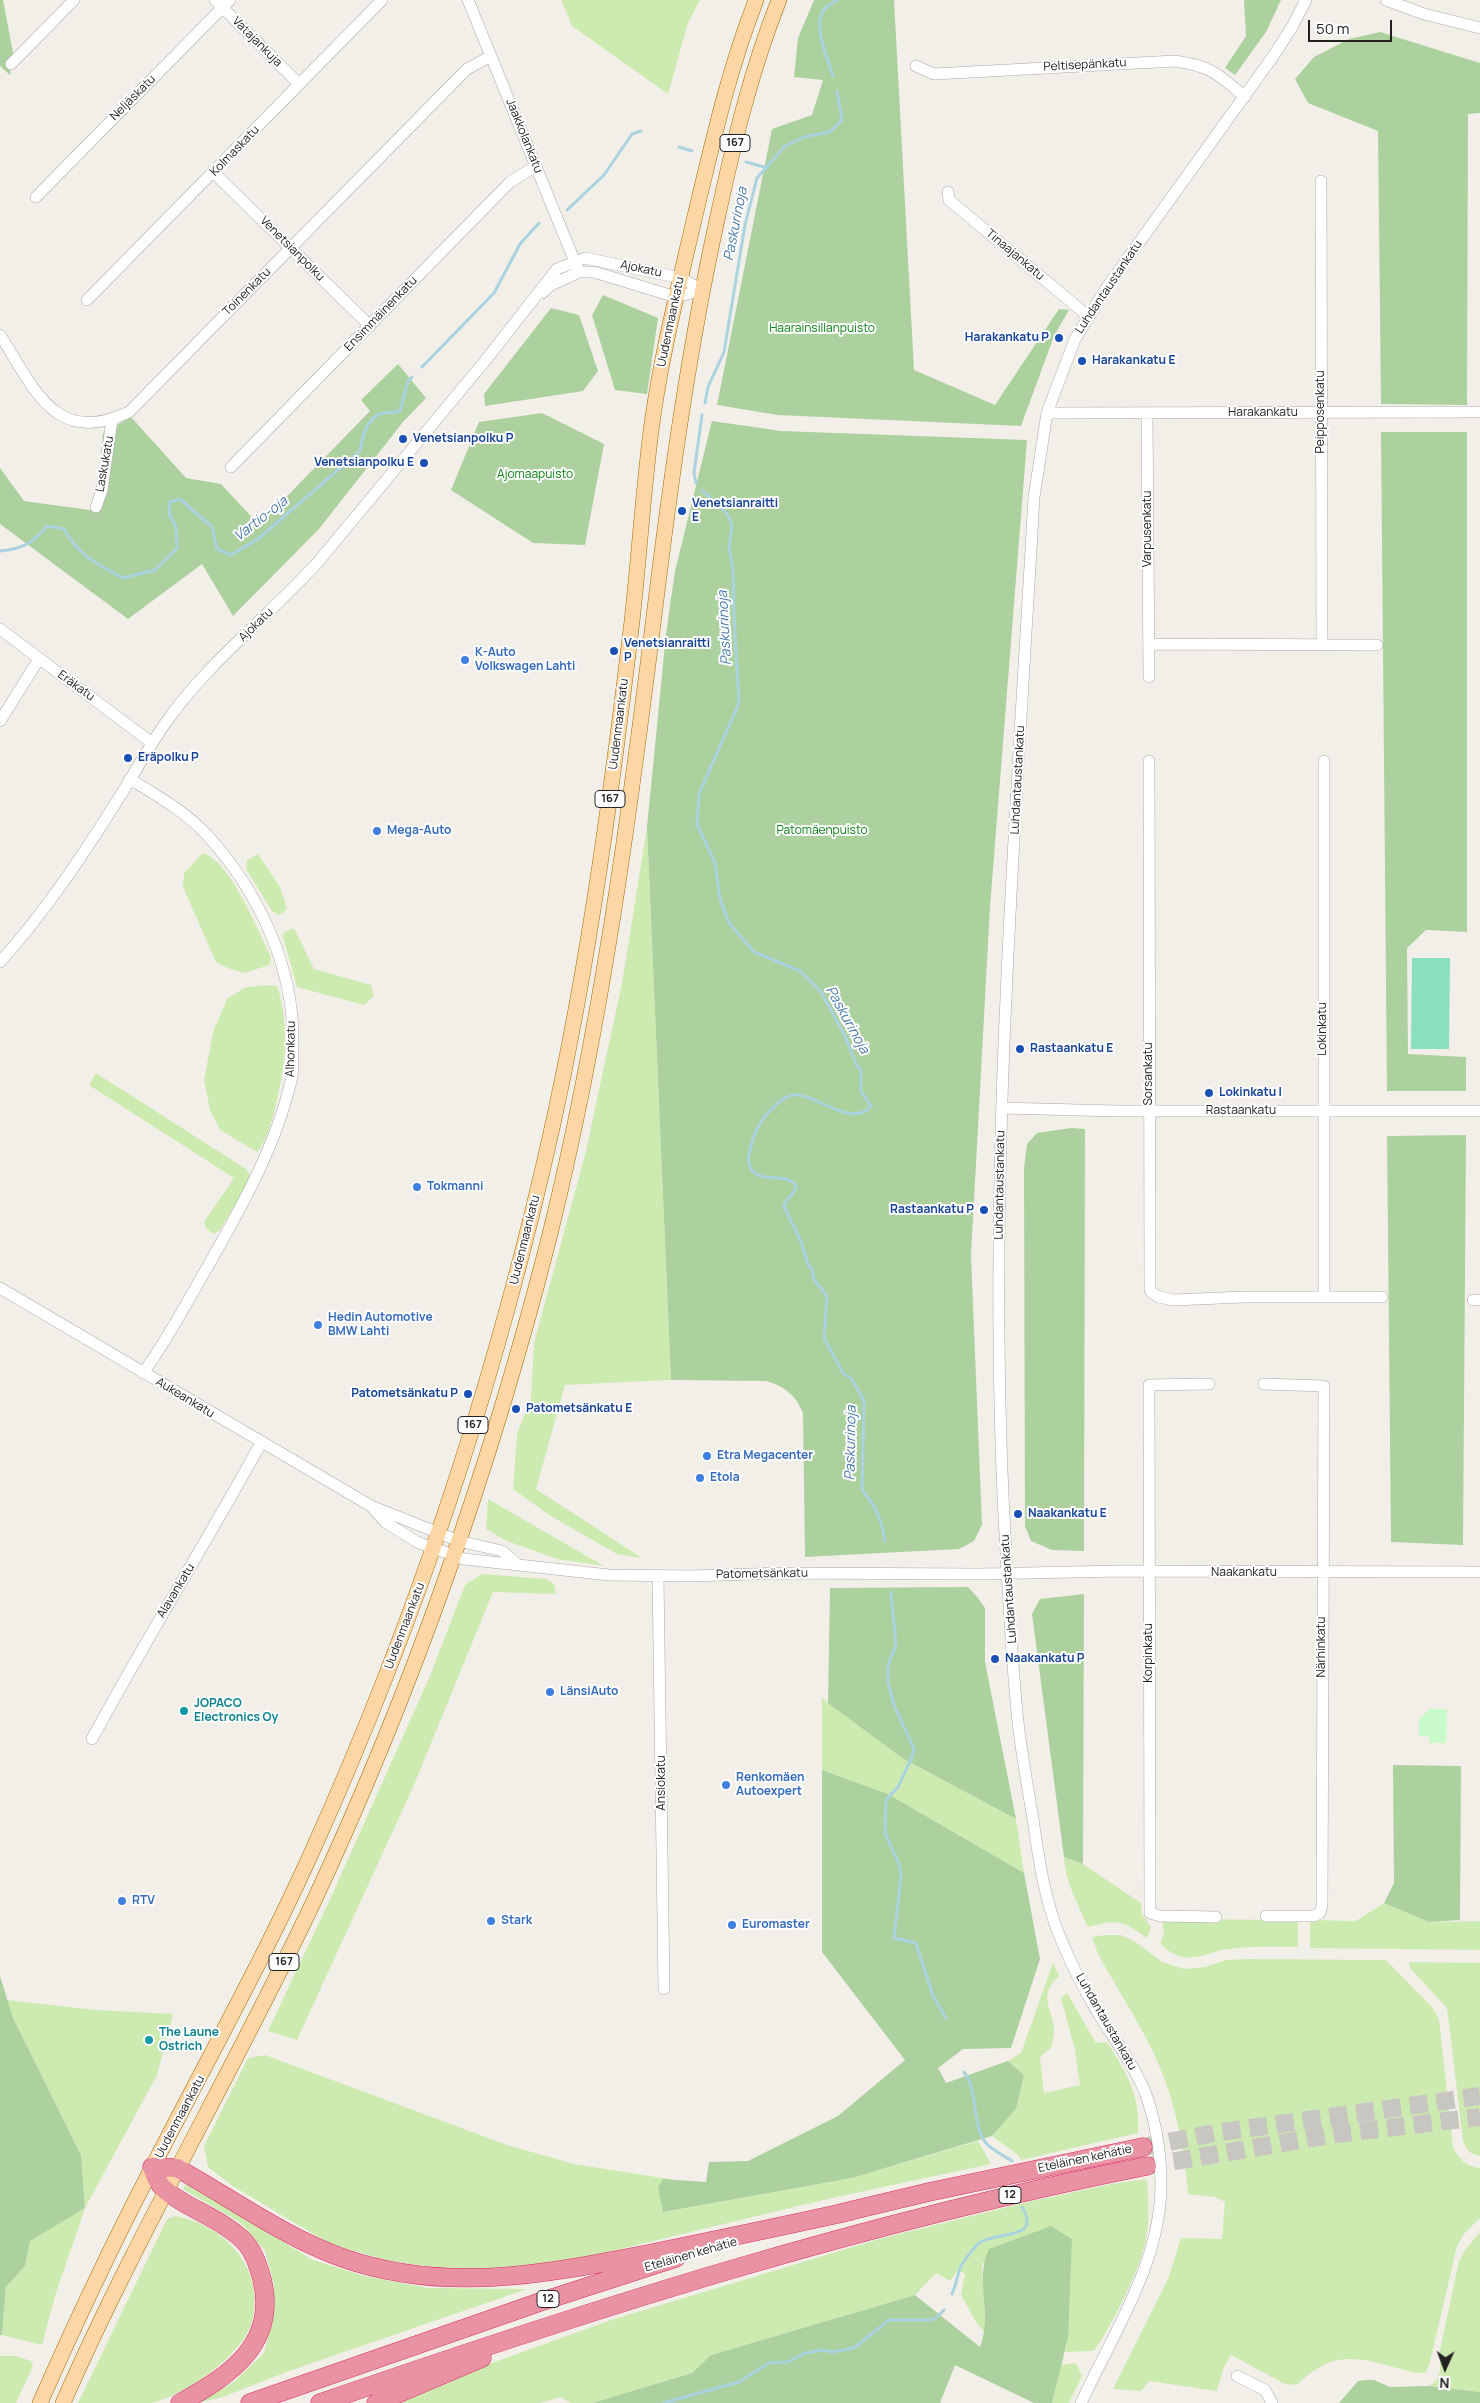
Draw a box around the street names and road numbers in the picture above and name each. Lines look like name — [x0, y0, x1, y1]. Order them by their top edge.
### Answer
street label: Vatajankuja — [229, 14, 285, 70]
street label: Peltisepänkatu — [1043, 56, 1127, 74]
street label: Neljäskatu — [107, 72, 159, 124]
street label: Jaakkolankatu — [503, 97, 545, 175]
street label: Kolmaskatu — [208, 123, 262, 179]
road number: 167 — [720, 134, 750, 152]
street label: Venetsianpolku — [257, 214, 327, 284]
street label: Tinaajankatu — [983, 226, 1047, 284]
street label: Luhdantaustankatu — [1072, 238, 1146, 336]
street label: Ajokatu — [619, 258, 663, 280]
street label: Toinenkatu — [220, 265, 274, 319]
street label: Ensimmäinenkatu — [342, 274, 420, 354]
street label: Uudenmaankatu — [654, 276, 688, 368]
street label: Peipposenkatu — [1314, 370, 1328, 454]
street label: Harakankatu — [1228, 406, 1298, 420]
street label: Laskukatu — [93, 435, 117, 493]
street label: Varpusenkatu — [1141, 491, 1155, 567]
street label: Ajokatu — [236, 605, 276, 645]
street label: Eräkatu — [55, 668, 97, 704]
street label: Uudenmaankatu — [606, 678, 632, 770]
street label: Luhdantaustankatu — [1008, 725, 1028, 835]
road number: 167 — [595, 791, 625, 808]
street label: Lokinkatu — [1316, 1002, 1330, 1056]
street label: Alhonkatu — [283, 1021, 299, 1077]
street label: Sorsankatu — [1142, 1042, 1156, 1106]
street label: Rastaankatu — [1206, 1104, 1276, 1118]
street label: Luhdantaustankatu — [992, 1130, 1008, 1240]
street label: Uudenmaankatu — [507, 1194, 543, 1286]
street label: Aukeankatu — [153, 1375, 217, 1421]
road number: 167 — [458, 1416, 488, 1434]
street label: Luhdantaustankatu — [998, 1534, 1020, 1644]
street label: Alavankatu — [154, 1561, 198, 1621]
street label: Patometsänkatu — [716, 1566, 808, 1582]
street label: Naakankatu — [1211, 1566, 1277, 1580]
street label: Uudenmaankatu — [382, 1581, 428, 1671]
street label: Närhinkatu — [1315, 1617, 1329, 1677]
street label: Korpinkatu — [1142, 1623, 1156, 1683]
street label: Ansiokatu — [655, 1755, 669, 1811]
road number: 167 — [269, 1954, 299, 1970]
street label: Luhdantaustankatu — [1072, 1971, 1140, 2073]
street label: Uudenmaankatu — [152, 2073, 208, 2161]
street label: Eteläinen kehätie — [1037, 2142, 1133, 2176]
road number: 12 — [999, 2186, 1021, 2204]
street label: Eteläinen kehätie — [643, 2235, 739, 2275]
road number: 12 — [537, 2290, 559, 2308]

